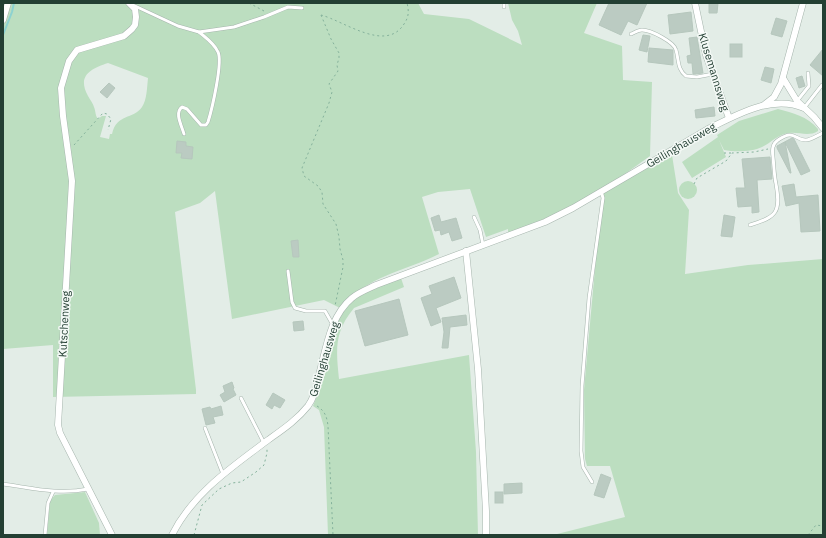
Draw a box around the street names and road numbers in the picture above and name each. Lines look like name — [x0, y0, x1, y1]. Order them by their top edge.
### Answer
street label: Klusemannsweg — [695, 31, 733, 113]
street label: Geilinghausweg — [644, 119, 718, 171]
street label: Kutschenweg — [55, 290, 73, 358]
street label: Geilinghausweg — [306, 319, 342, 398]

